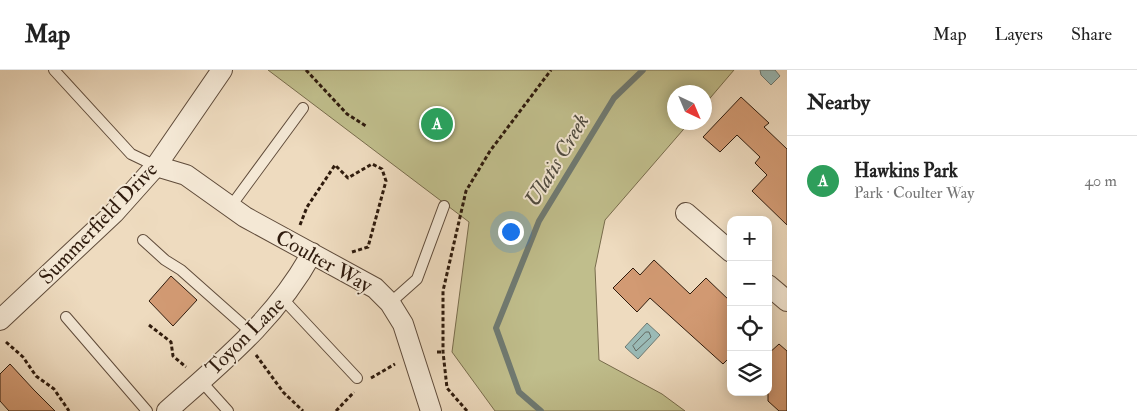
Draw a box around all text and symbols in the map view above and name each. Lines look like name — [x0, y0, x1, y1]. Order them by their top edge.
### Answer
text: Map — [25, 19, 70, 50]
text: Map — [933, 23, 967, 46]
text: Layers — [995, 23, 1043, 46]
text: Share — [1071, 23, 1112, 46]
north arrow — [667, 85, 712, 130]
text: Nearby — [807, 89, 870, 116]
pin: A — [421, 105, 453, 143]
water label: Ulatis Creek — [518, 109, 596, 212]
street label: Summerfield Drive — [33, 156, 164, 290]
text: Hawkins Park — [854, 159, 958, 183]
text: A — [818, 171, 828, 191]
text: 40 m — [1084, 171, 1117, 191]
text: Park · Coulter Way — [854, 183, 974, 203]
map controls — [727, 216, 772, 396]
button: + — [727, 216, 772, 261]
your location — [498, 219, 524, 245]
street label: Coulter Way — [271, 224, 378, 299]
button: − — [727, 261, 772, 306]
street label: Toyon Lane — [200, 291, 291, 382]
button: locate — [727, 306, 772, 351]
button: layers — [727, 351, 772, 396]

